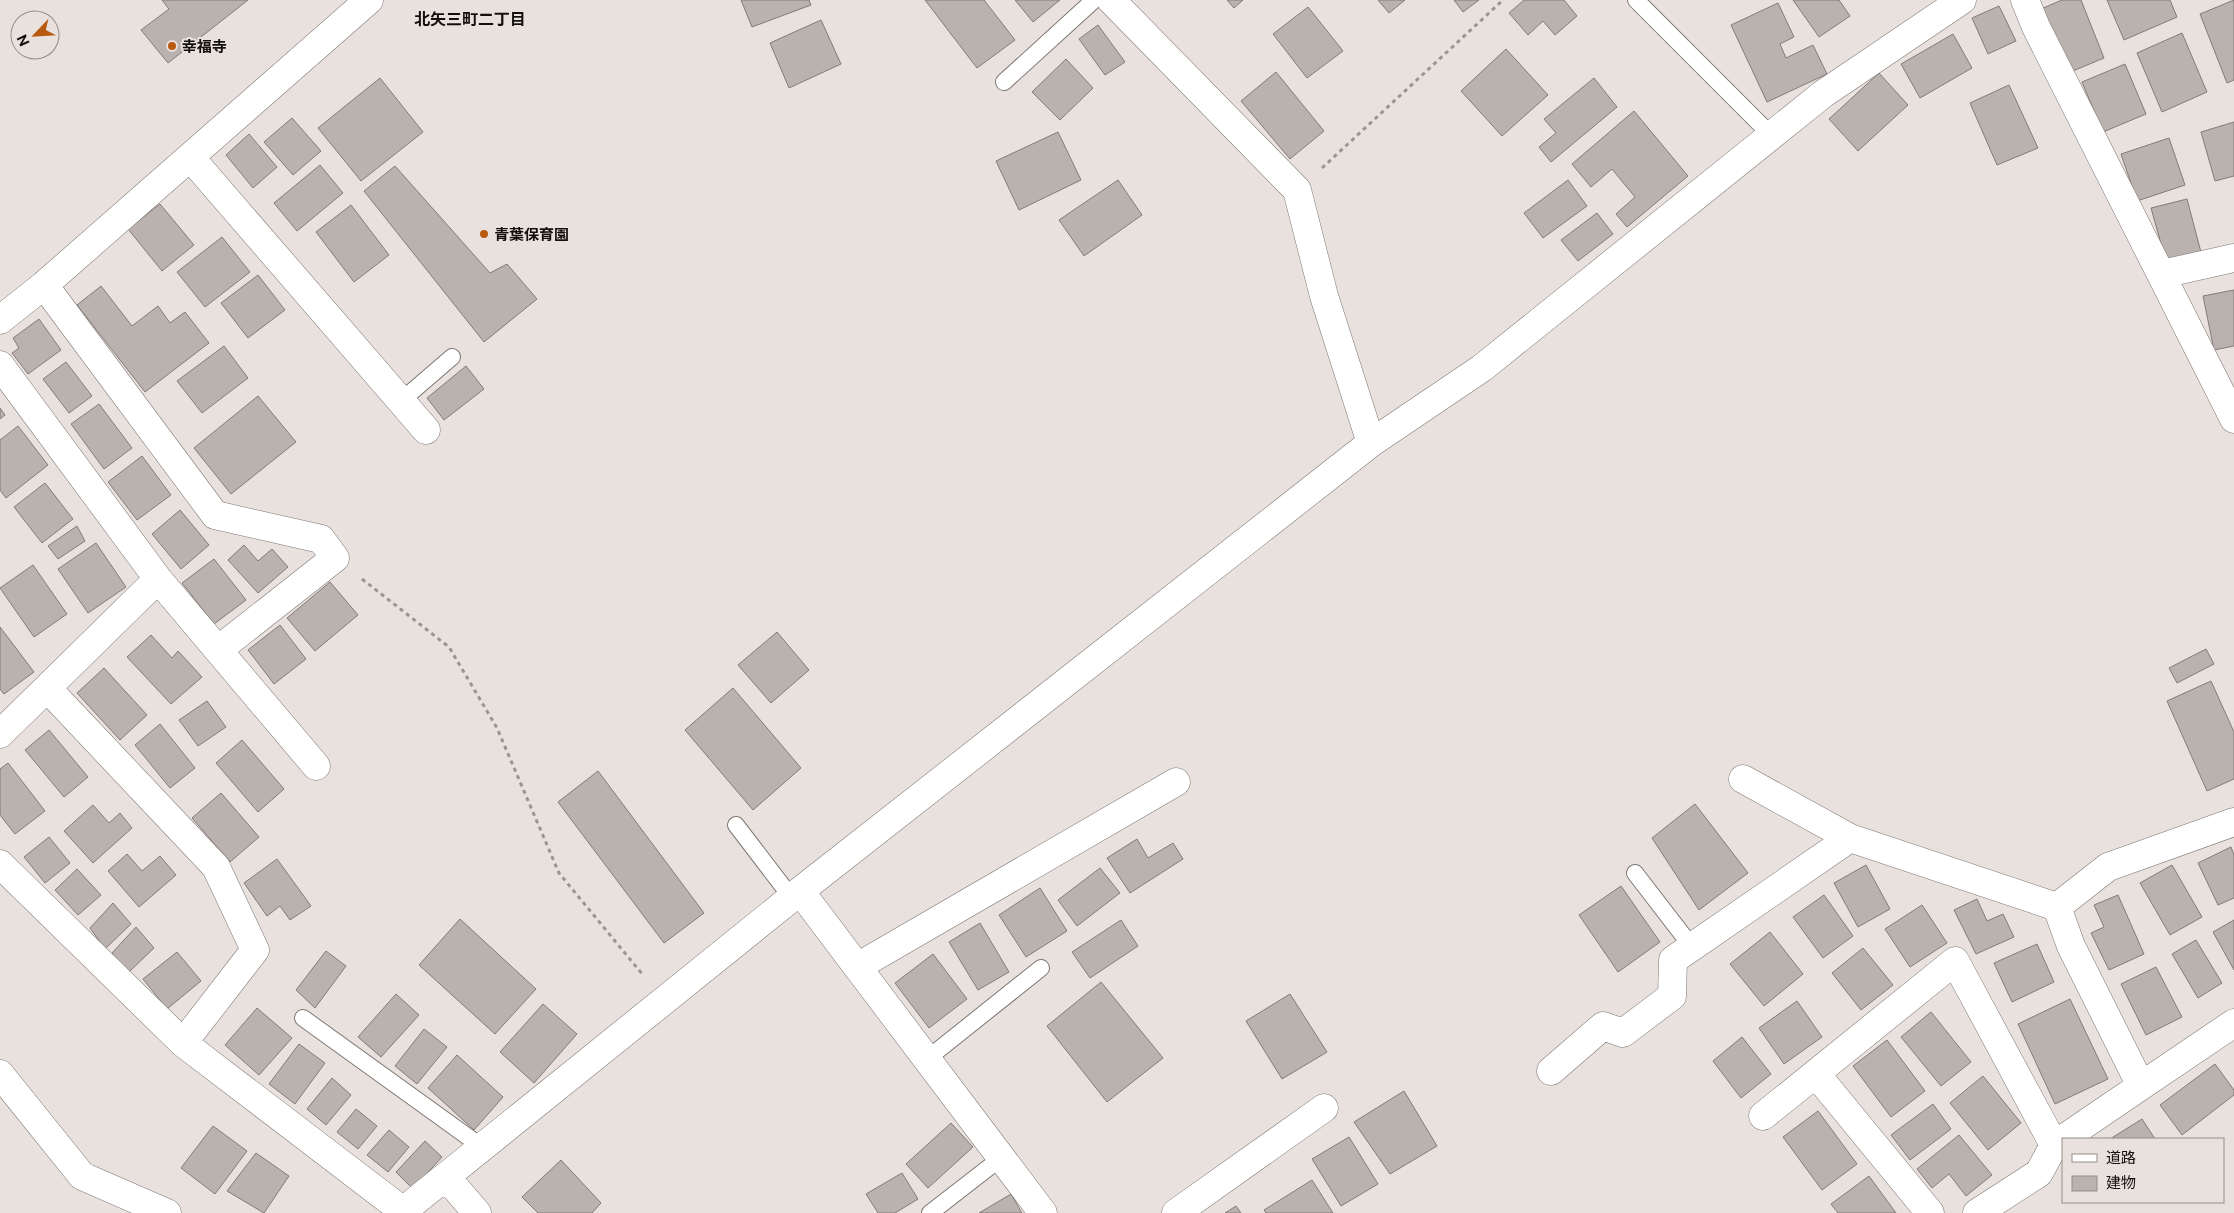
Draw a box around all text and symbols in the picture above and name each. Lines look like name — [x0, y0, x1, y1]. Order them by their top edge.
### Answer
north arrow — [10, 10, 60, 60]
district label: 北矢三町二丁目 — [414, 10, 526, 29]
text: N — [14, 32, 33, 49]
place label: 幸福寺 — [182, 38, 227, 55]
marker: 幸福寺 — [166, 40, 178, 52]
place label: 青葉保育園 — [494, 226, 569, 243]
marker: 青葉保育園 — [478, 228, 490, 240]
legend — [2062, 1138, 2224, 1203]
text: 道路 — [2106, 1149, 2136, 1166]
text: 建物 — [2106, 1174, 2136, 1191]

